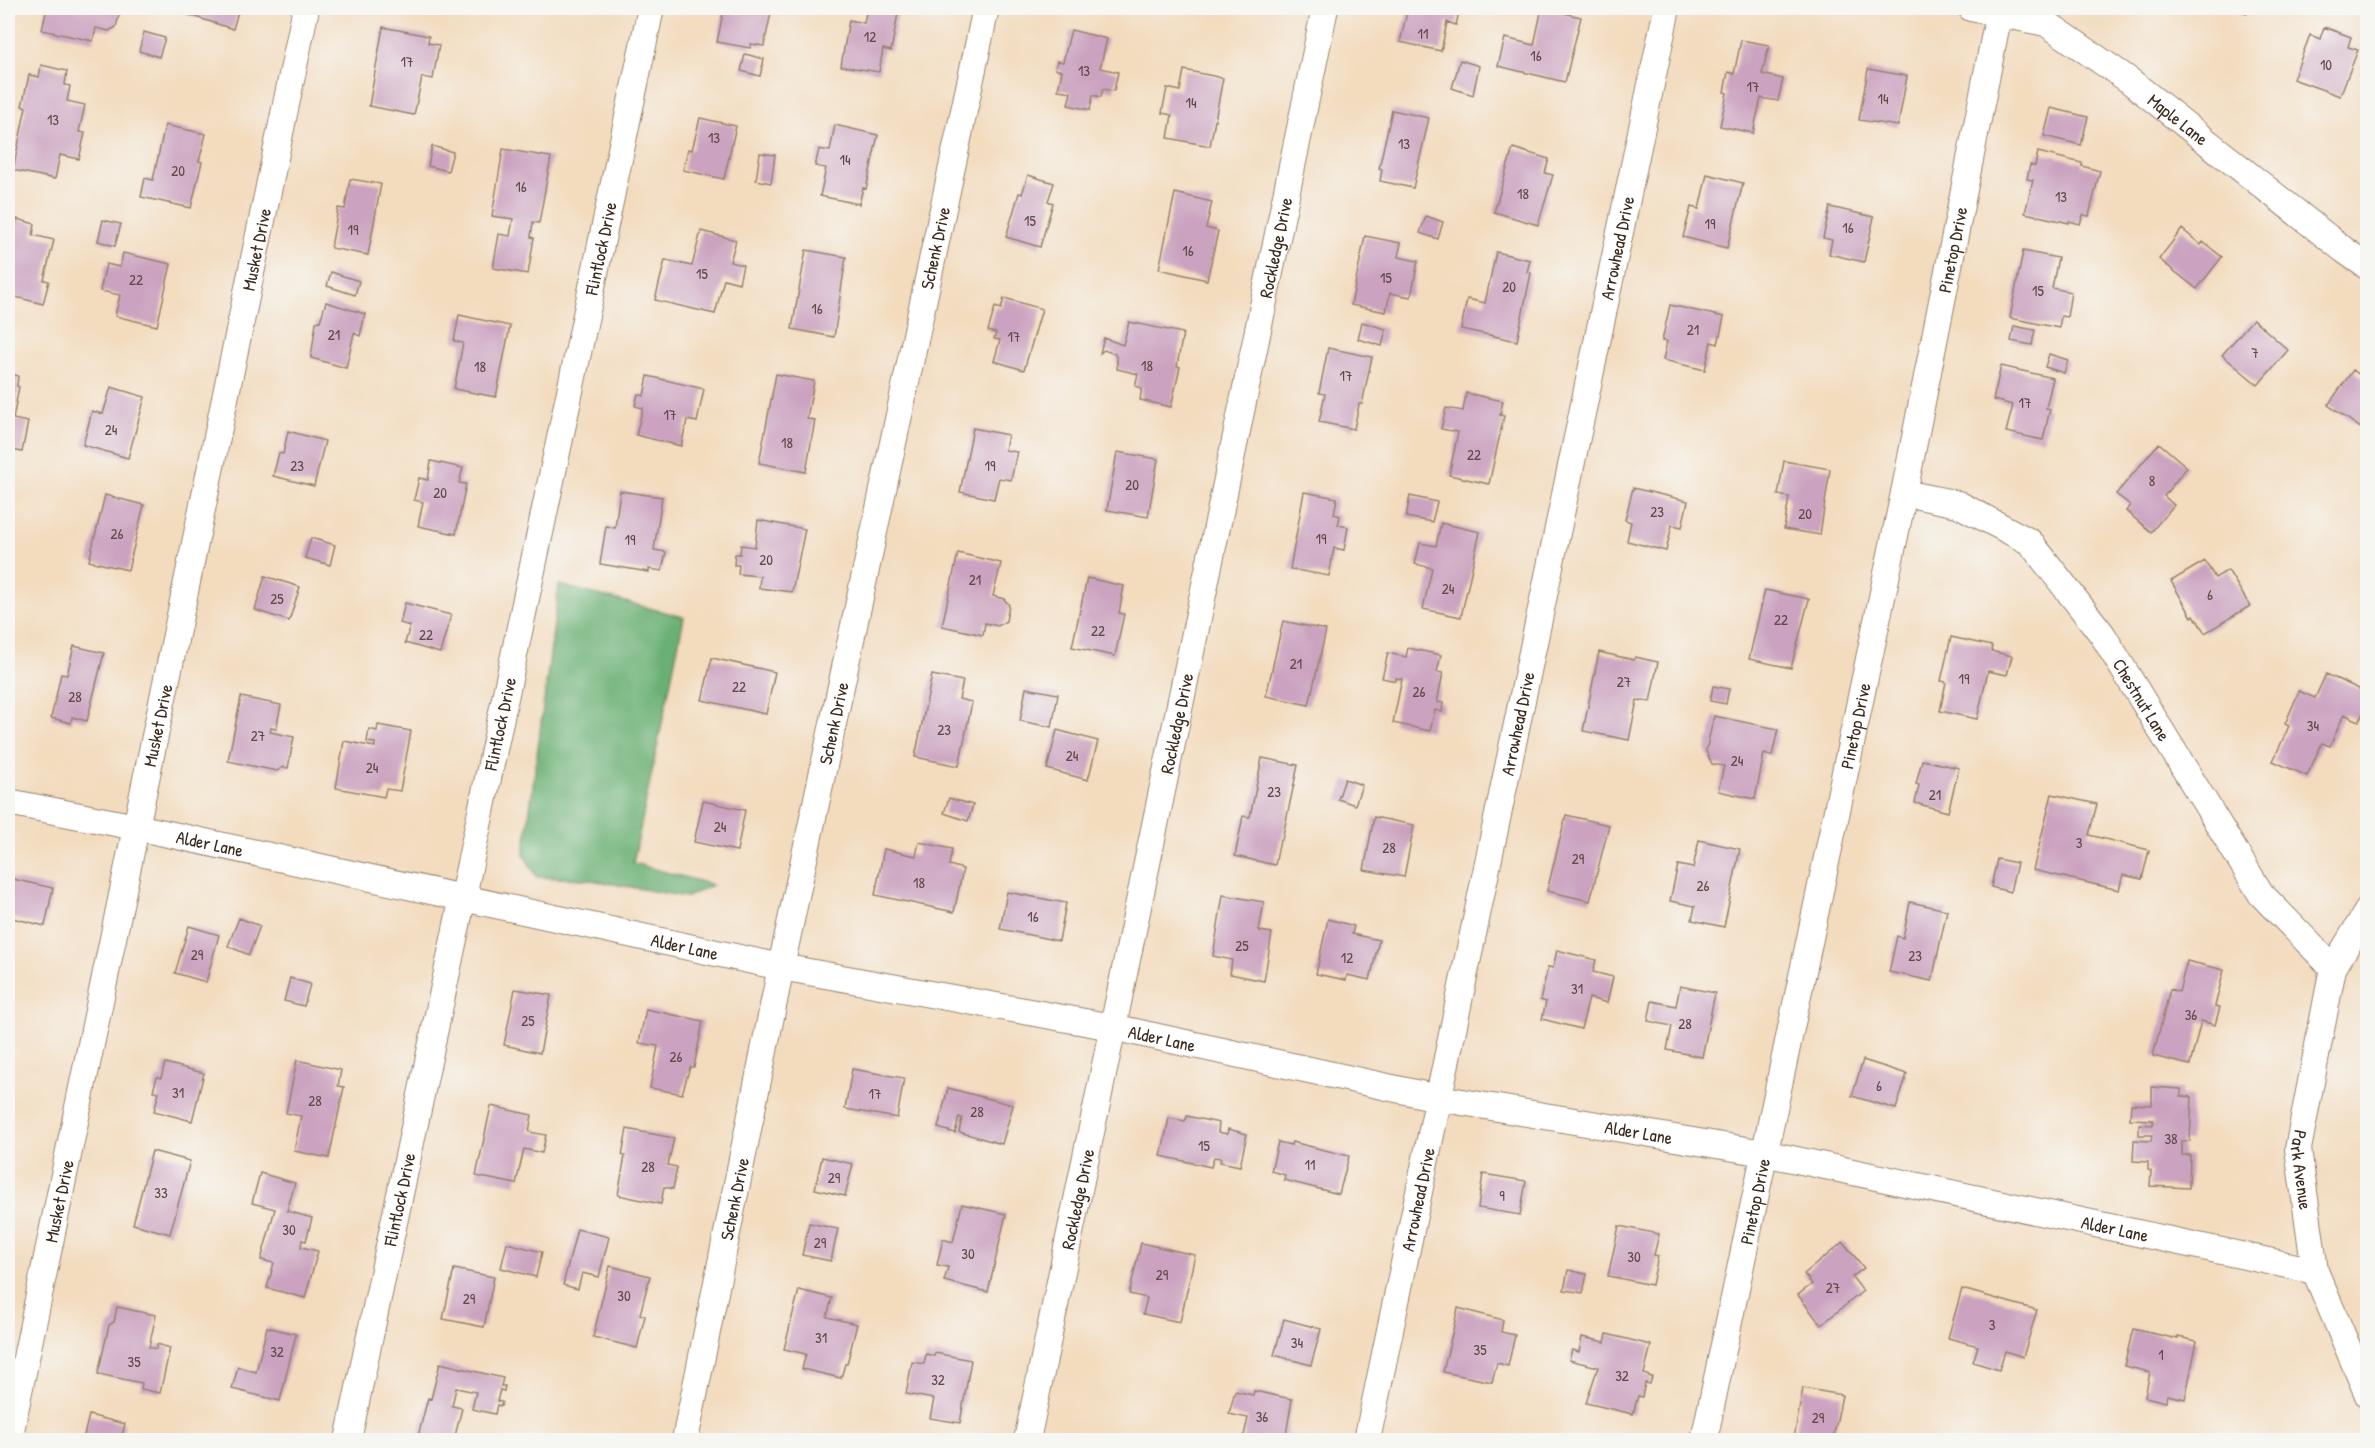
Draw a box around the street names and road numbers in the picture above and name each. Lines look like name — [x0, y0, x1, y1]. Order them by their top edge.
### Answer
street label: Maple Lane — [2143, 87, 2214, 151]
street label: Arrowhead Drive — [1594, 194, 1640, 302]
street label: Rockledge Drive — [1253, 195, 1298, 300]
street label: Flintlock Drive — [578, 200, 622, 298]
street label: Schenk Drive — [914, 204, 956, 291]
street label: Pinetop Drive — [1931, 204, 1973, 295]
street label: Musket Drive — [235, 206, 277, 293]
street label: Chestnut Lane — [2107, 653, 2177, 745]
street label: Arrowhead Drive — [1494, 670, 1540, 778]
street label: Rockledge Drive — [1153, 671, 1199, 776]
street label: Flintlock Drive — [477, 675, 522, 774]
street label: Schenk Drive — [812, 680, 854, 767]
street label: Pinetop Drive — [1834, 680, 1876, 771]
street label: Musket Drive — [137, 682, 178, 769]
street label: Alder Lane — [174, 824, 246, 862]
street label: Alder Lane — [649, 927, 721, 966]
street label: Alder Lane — [1126, 1018, 1198, 1057]
street label: Alder Lane — [1603, 1114, 1674, 1150]
street label: Park Avenue — [2285, 1128, 2319, 1211]
street label: Arrowhead Drive — [1394, 1145, 1440, 1253]
street label: Rockledge Drive — [1054, 1147, 1100, 1252]
street label: Flintlock Drive — [377, 1150, 421, 1249]
street label: Schenk Drive — [713, 1155, 755, 1242]
street label: Pinetop Drive — [1733, 1156, 1776, 1247]
street label: Musket Drive — [38, 1158, 79, 1245]
street label: Alder Lane — [2079, 1209, 2151, 1247]

